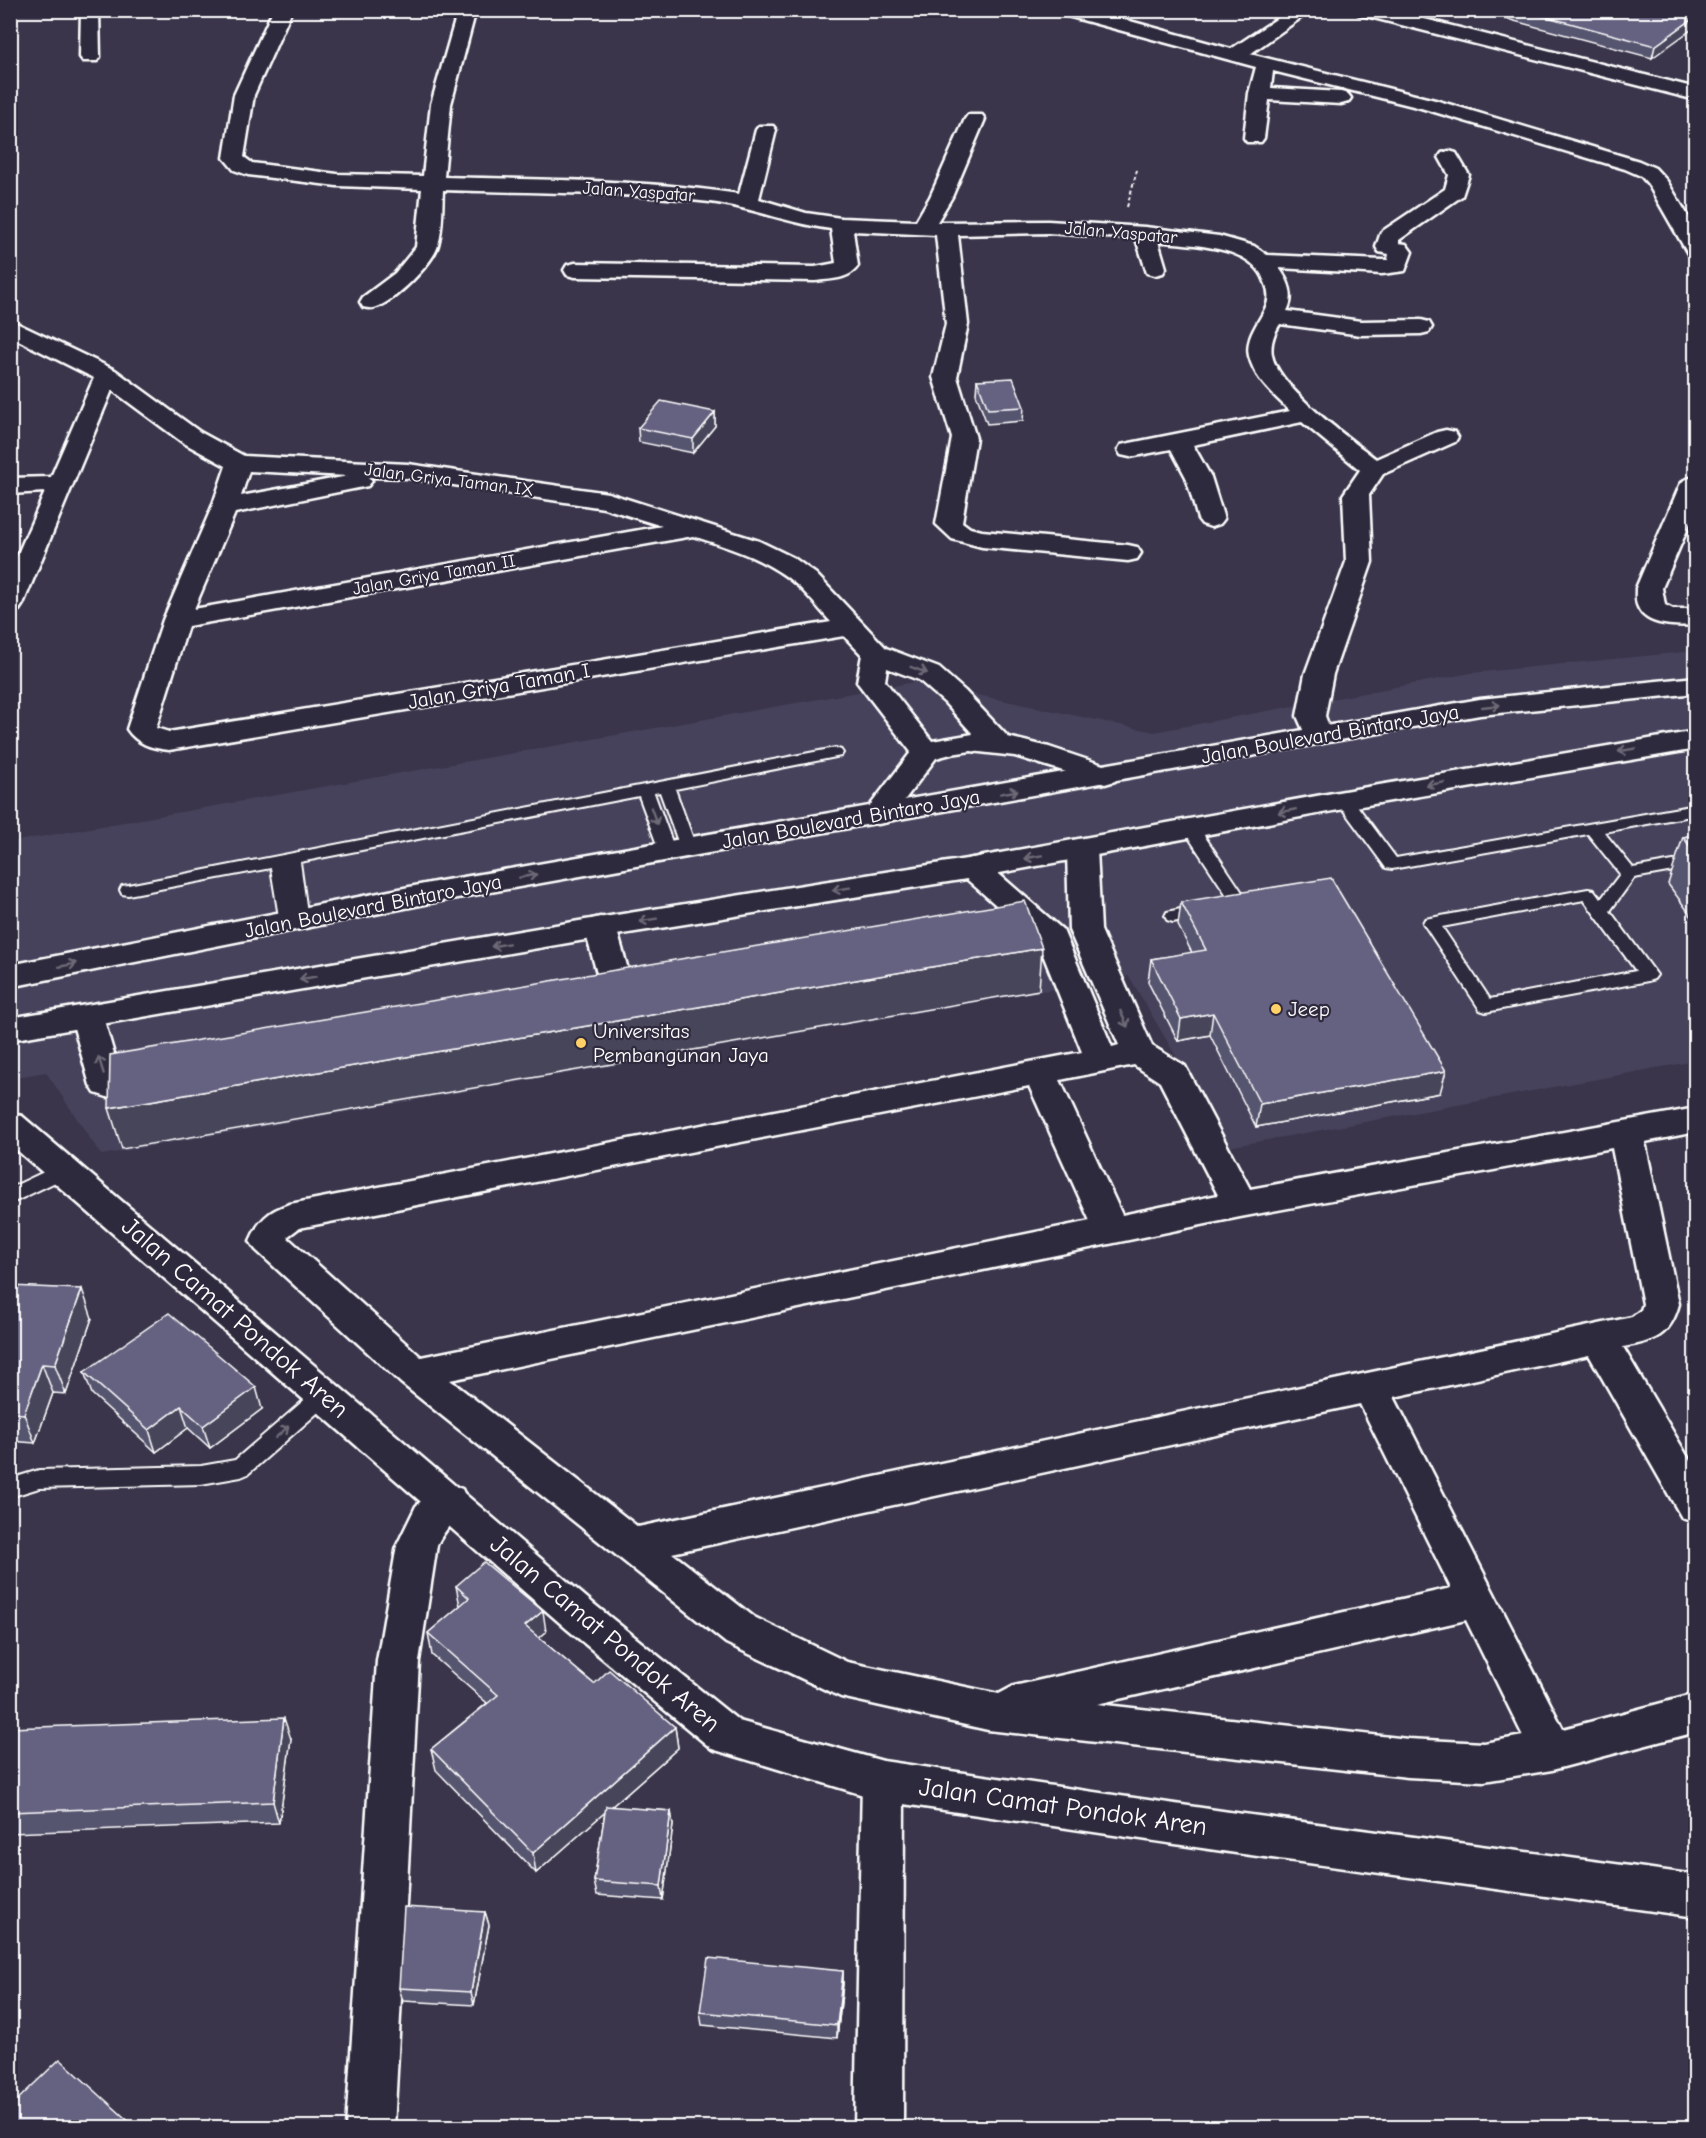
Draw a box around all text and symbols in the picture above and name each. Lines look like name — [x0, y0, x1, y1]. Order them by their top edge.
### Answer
street label: Jalan Yaspatar — [582, 178, 697, 206]
street label: Jalan Yaspatar — [1064, 218, 1179, 248]
street label: Jalan Griya Taman IX — [363, 459, 535, 501]
street label: Jalan Griya Taman II — [351, 550, 517, 600]
street label: Jalan Griya Taman I — [406, 658, 592, 714]
one-way arrow — [909, 666, 928, 677]
street label: Jalan Boulevard Bintaro Jaya — [1199, 699, 1461, 769]
one-way arrow — [1480, 700, 1500, 711]
one-way arrow — [1618, 745, 1638, 756]
one-way arrow — [1426, 779, 1445, 790]
street label: Jalan Boulevard Bintaro Jaya — [720, 784, 982, 854]
one-way arrow — [999, 786, 1018, 797]
one-way arrow — [650, 806, 661, 825]
one-way arrow — [1278, 806, 1297, 817]
one-way arrow — [1024, 852, 1044, 863]
street label: Jalan Boulevard Bintaro Jaya — [242, 869, 504, 943]
one-way arrow — [517, 871, 537, 882]
one-way arrow — [831, 884, 851, 895]
one-way arrow — [639, 914, 659, 925]
one-way arrow — [491, 939, 511, 950]
one-way arrow — [58, 959, 77, 970]
one-way arrow — [299, 973, 319, 984]
place label: Jeep — [1288, 997, 1330, 1021]
marker: Jeep — [1269, 1002, 1283, 1016]
one-way arrow — [1119, 1009, 1130, 1028]
place label: Universitas Pembangunan Jaya — [593, 1019, 769, 1067]
marker: Universitas Pembangunan Jaya — [574, 1036, 588, 1050]
one-way arrow — [95, 1056, 106, 1075]
street label: Jalan Camat Pondok Aren — [115, 1211, 355, 1425]
one-way arrow — [274, 1425, 290, 1439]
street label: Jalan Camat Pondok Aren — [484, 1529, 726, 1739]
street label: Jalan Camat Pondok Aren — [917, 1772, 1209, 1842]

